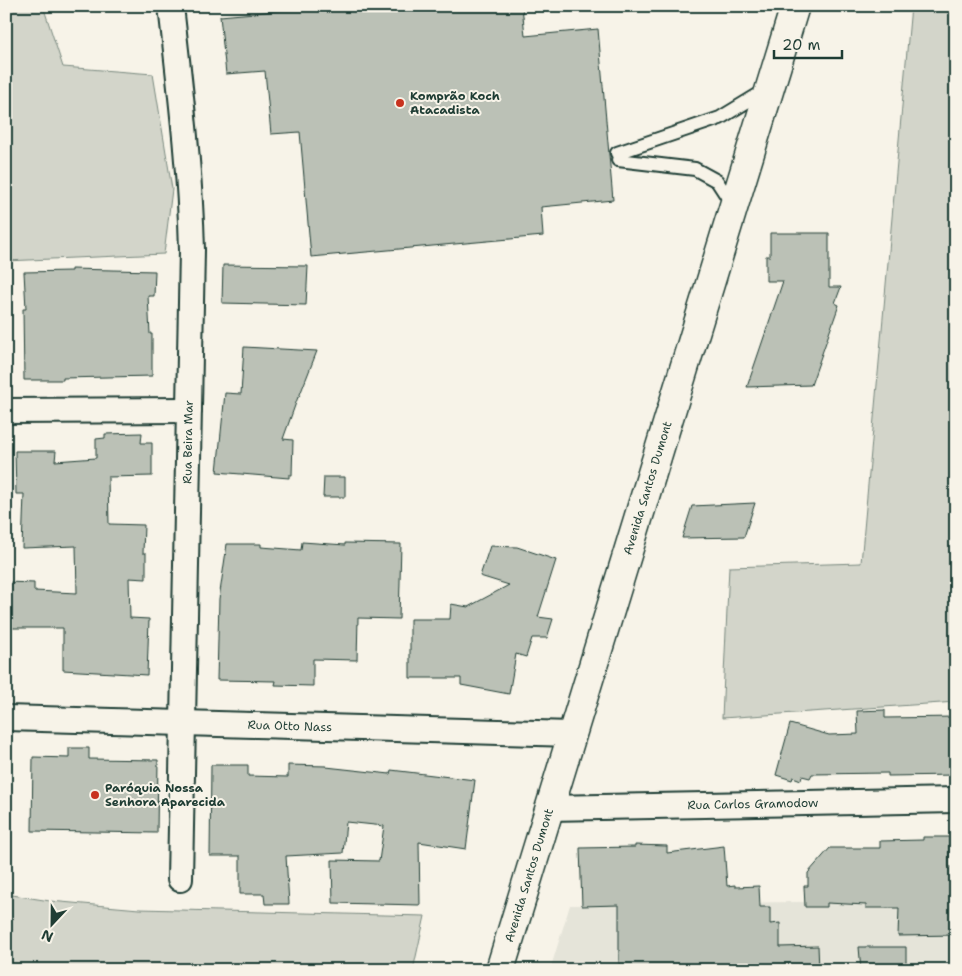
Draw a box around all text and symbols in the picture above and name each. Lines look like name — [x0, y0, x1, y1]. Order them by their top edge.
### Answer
scale bar — [774, 28, 842, 60]
text: 20 m — [782, 35, 821, 55]
place label: Komprão Koch Atacadista — [410, 88, 500, 118]
marker: Komprão Koch Atacadista — [394, 97, 406, 109]
street label: Rua Beira Mar — [179, 400, 197, 484]
street label: Avenida Santos Dumont — [619, 419, 676, 557]
street label: Rua Otto Nass — [247, 717, 332, 735]
place label: Paróquia Nossa Senhora Aparecida — [105, 780, 226, 810]
marker: Paróquia Nossa Senhora Aparecida — [89, 789, 101, 801]
street label: Rua Carlos Gramodow — [687, 795, 819, 813]
street label: Avenida Santos Dumont — [501, 806, 557, 944]
north arrow — [28, 898, 78, 948]
text: N — [39, 926, 56, 946]

